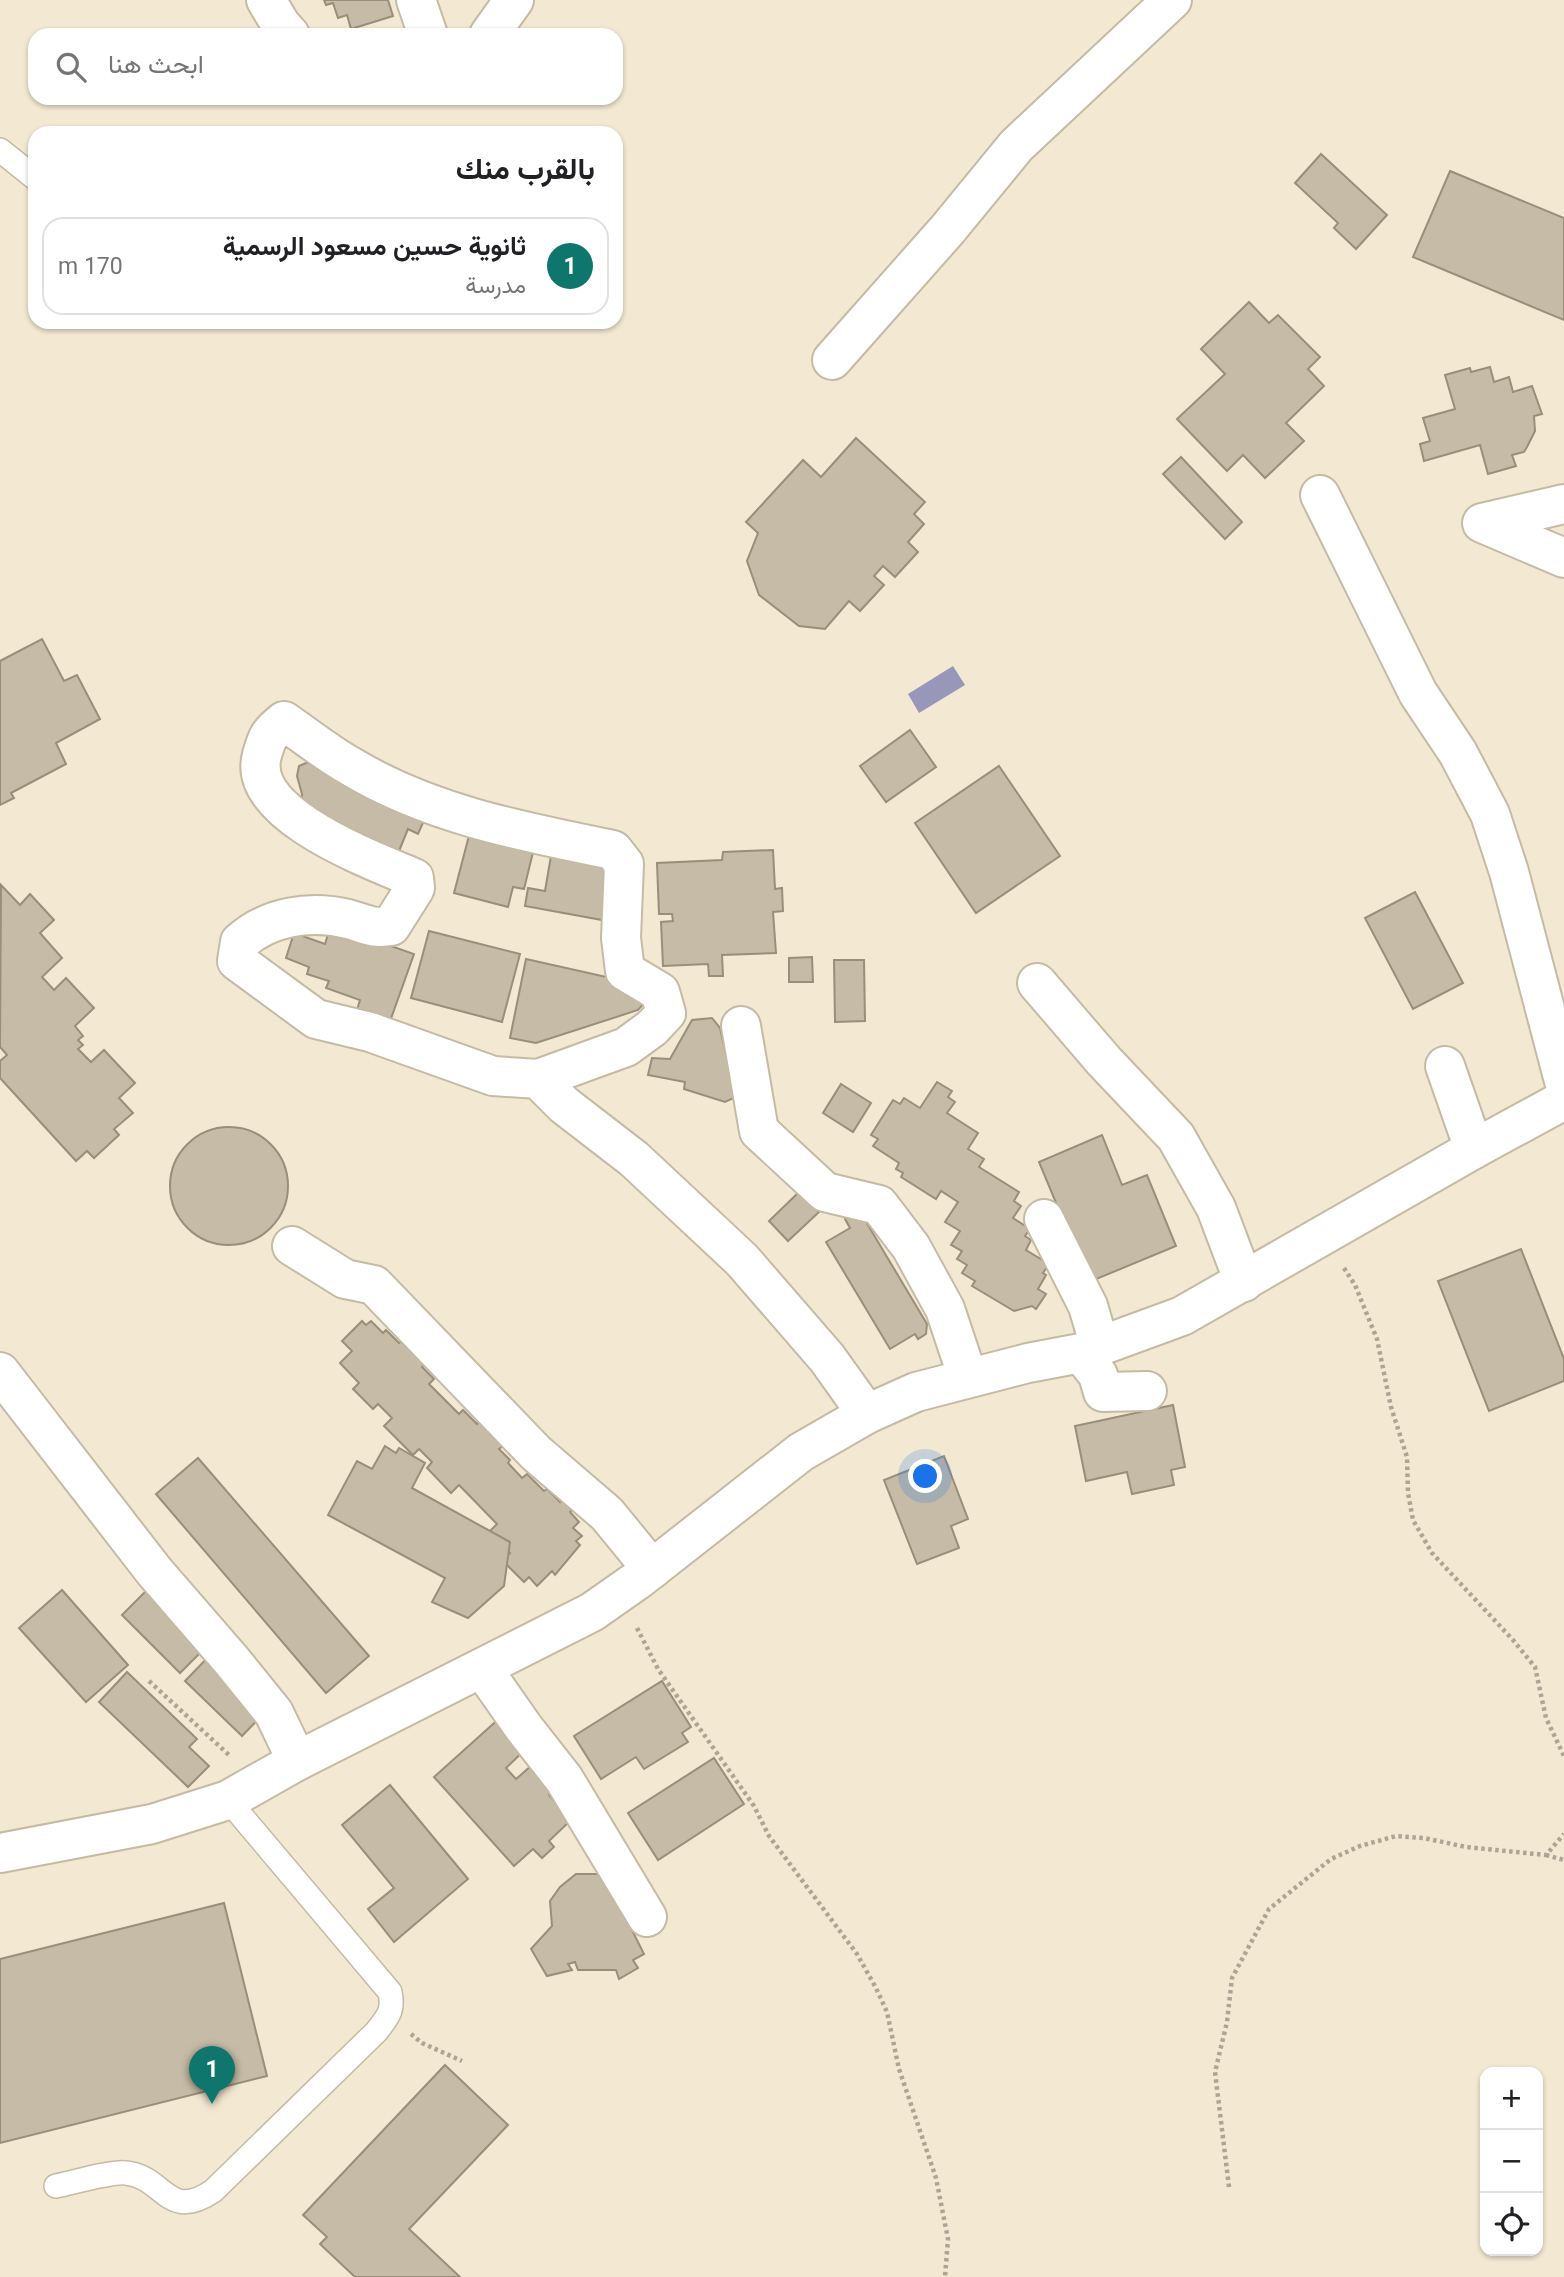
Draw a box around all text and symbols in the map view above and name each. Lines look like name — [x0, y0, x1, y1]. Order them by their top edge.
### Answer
search box — [28, 28, 623, 105]
icon: search — [52, 48, 90, 86]
text: ابحث هنا — [108, 49, 204, 79]
text: بالقرب منك — [456, 151, 595, 186]
text: ثانوية حسين مسعود الرسمية — [223, 231, 526, 261]
text: 170 m — [58, 253, 123, 280]
text: 1 — [563, 253, 577, 280]
text: مدرسة — [465, 272, 526, 299]
your location — [908, 1459, 942, 1493]
pin: 1 — [189, 2046, 235, 2104]
map controls — [1480, 2067, 1543, 2256]
button: + — [1480, 2067, 1543, 2130]
button: − — [1480, 2130, 1543, 2193]
button: locate — [1480, 2193, 1543, 2256]

